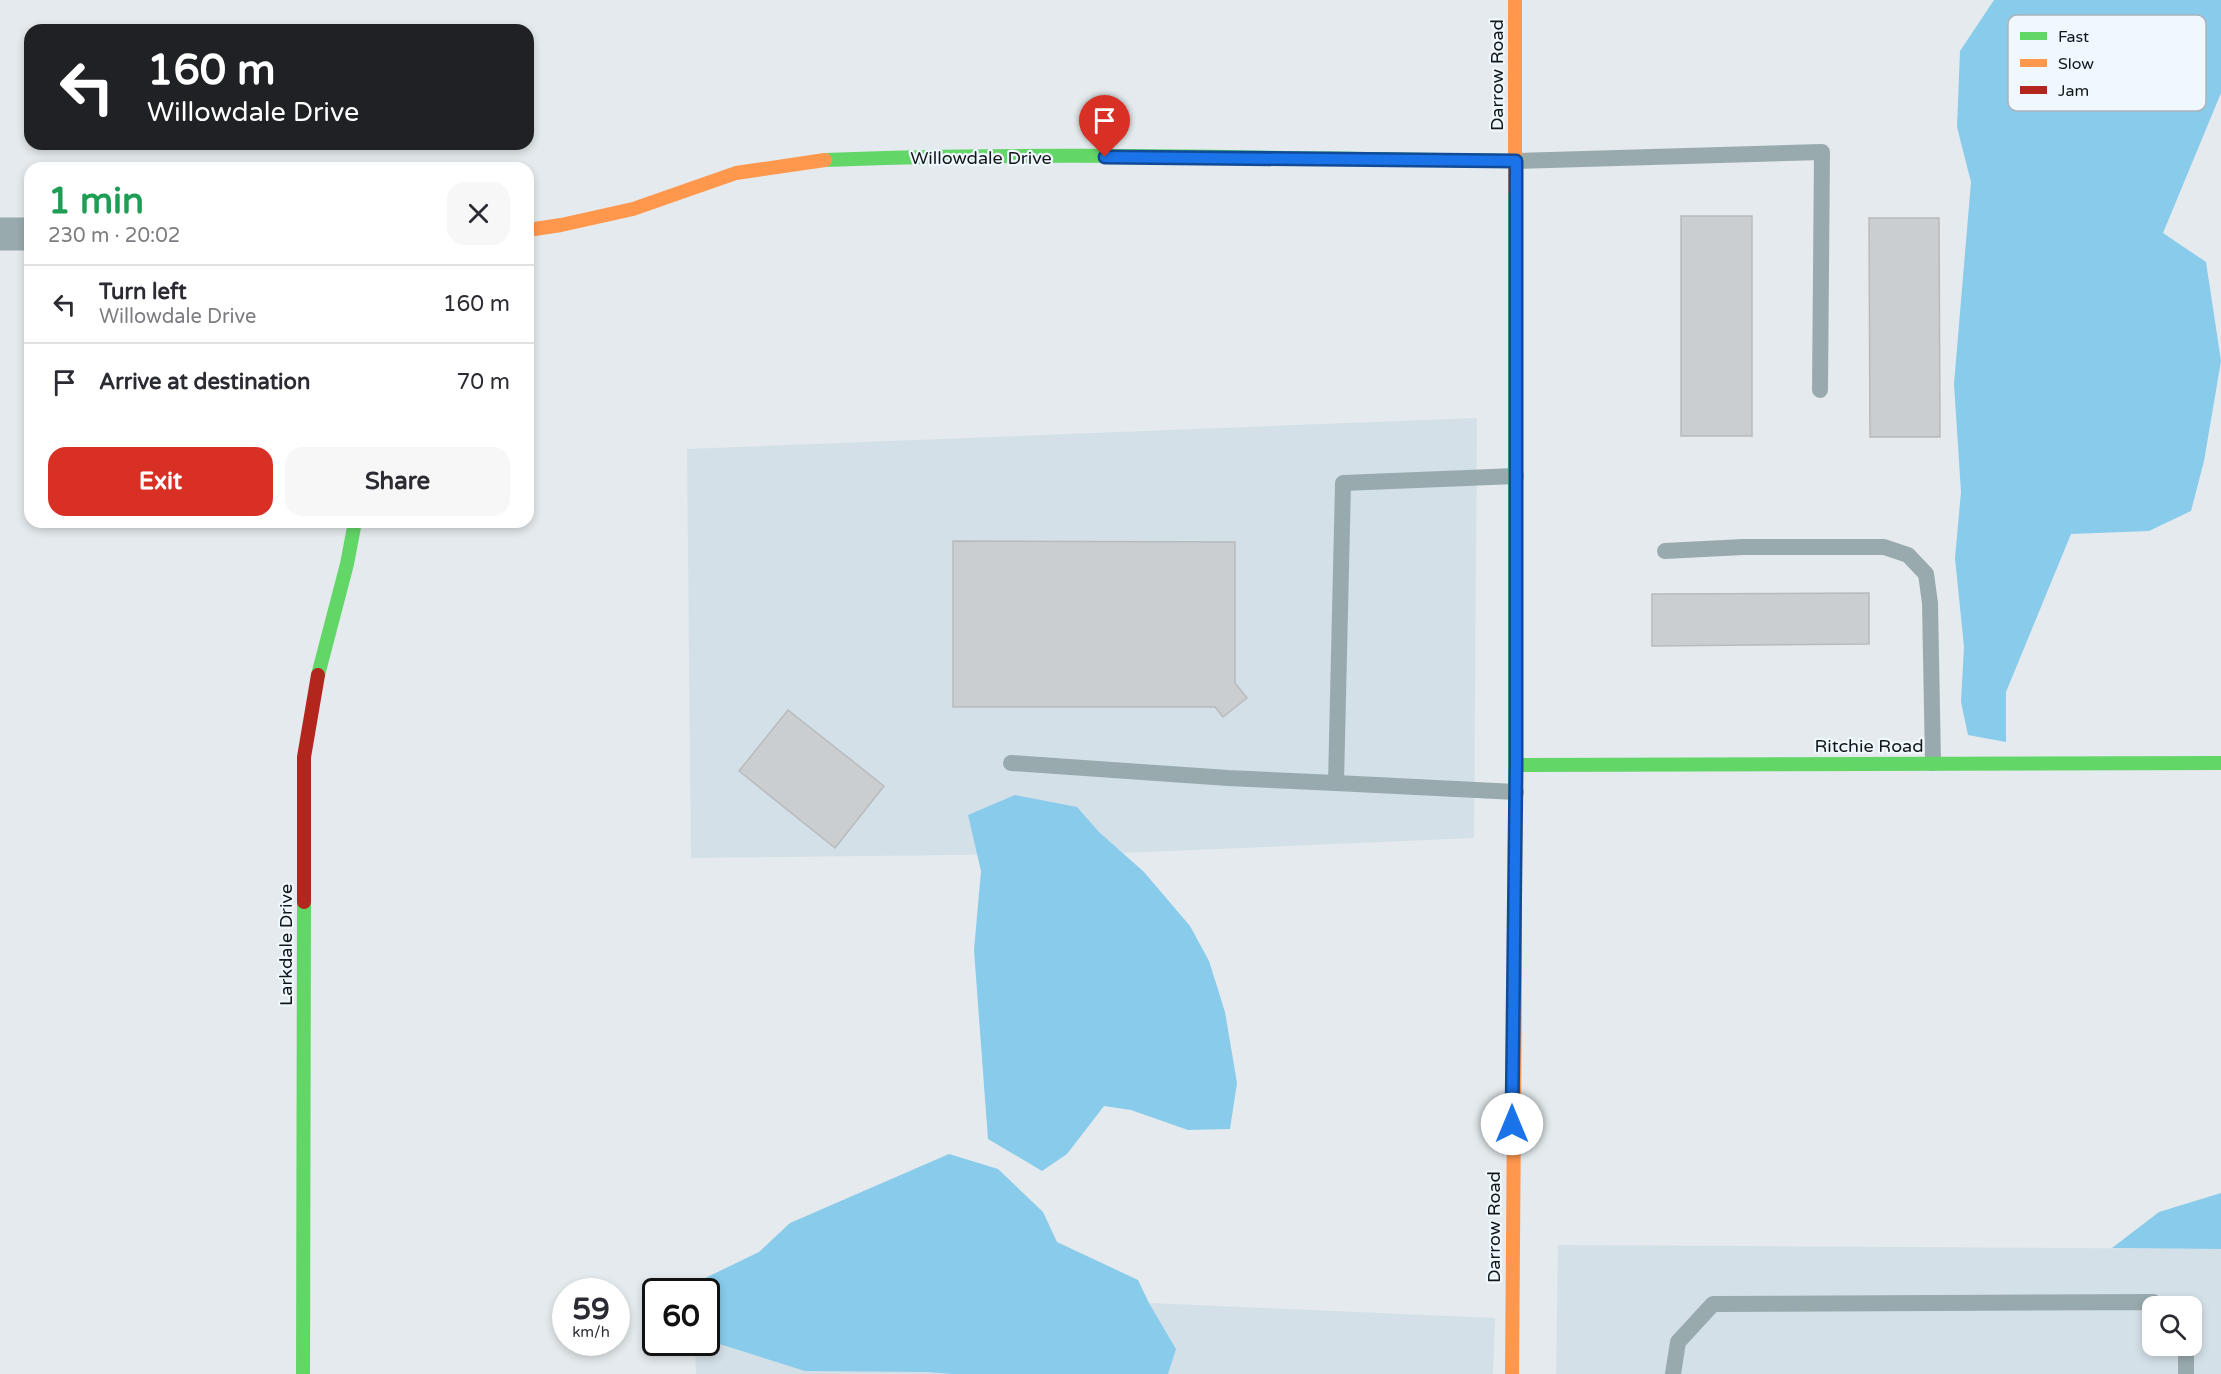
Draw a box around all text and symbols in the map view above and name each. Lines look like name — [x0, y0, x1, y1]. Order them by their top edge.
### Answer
legend — [2008, 15, 2206, 111]
street label: Darrow Road — [1486, 19, 1508, 131]
text: Fast — [2058, 27, 2089, 47]
text: 160 m — [147, 45, 276, 96]
icon: left — [48, 48, 126, 126]
text: Slow — [2058, 54, 2094, 74]
text: Jam — [2058, 81, 2089, 101]
pin — [1079, 95, 1130, 157]
text: Willowdale Drive — [147, 96, 359, 129]
icon: arrive — [1088, 104, 1121, 137]
street label: Willowdale Drive — [910, 147, 1052, 169]
text: 1 min — [48, 180, 144, 223]
button: close — [447, 182, 510, 245]
text: 230 m · 20:02 — [48, 224, 180, 248]
text: Turn left — [99, 279, 187, 305]
icon: left — [48, 288, 81, 321]
text: 160 m — [443, 291, 510, 317]
text: Willowdale Drive — [99, 305, 256, 329]
icon: arrive — [48, 366, 81, 399]
text: Arrive at destination — [99, 369, 310, 395]
text: 70 m — [456, 369, 510, 395]
button: Exit — [48, 447, 273, 516]
button: Share — [285, 447, 510, 516]
street label: Ritchie Road — [1814, 735, 1924, 757]
street label: Larkdale Drive — [275, 884, 297, 1006]
position arrow — [1480, 1092, 1544, 1156]
street label: Darrow Road — [1483, 1171, 1505, 1283]
speed limit sign: 60 — [642, 1278, 720, 1356]
text: 59 — [572, 1291, 610, 1328]
map controls — [2142, 1296, 2202, 1356]
button: search — [2142, 1296, 2202, 1356]
text: km/h — [572, 1323, 610, 1341]

